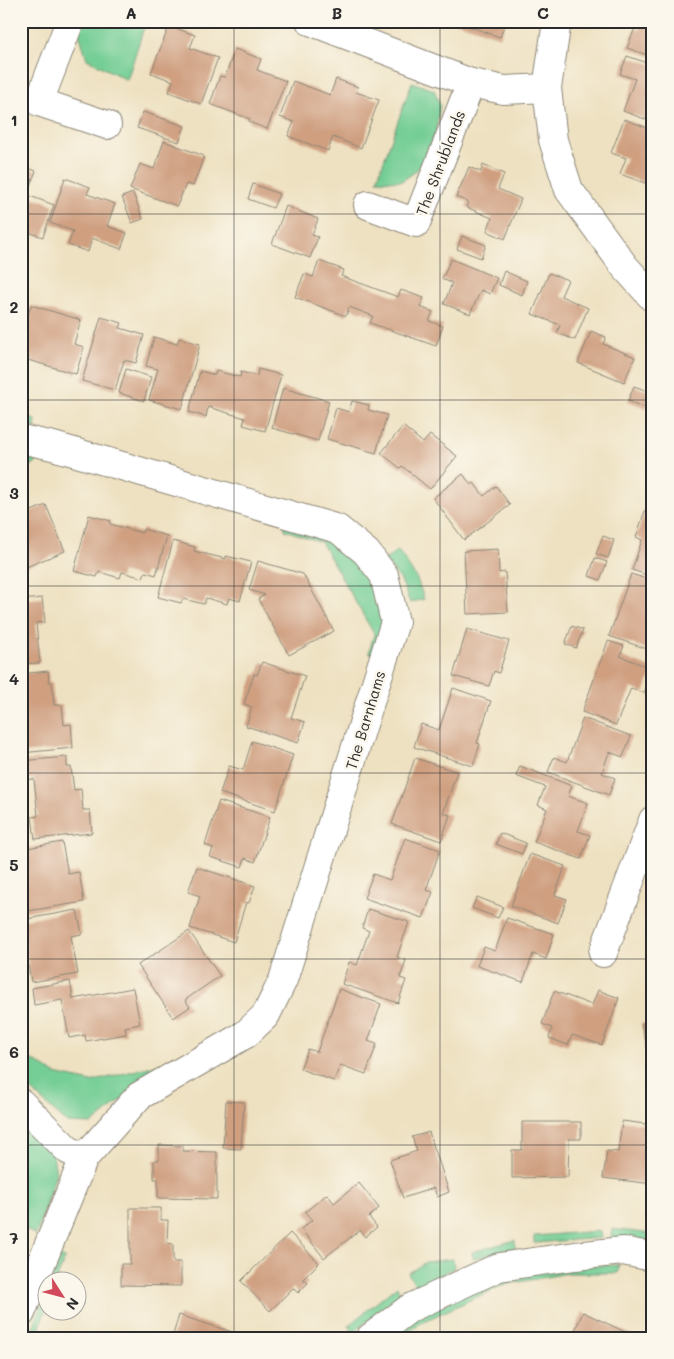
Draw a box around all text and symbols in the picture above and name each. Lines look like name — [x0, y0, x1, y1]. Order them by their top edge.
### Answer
text: A — [125, 2, 137, 23]
text: B — [332, 2, 342, 23]
text: C — [537, 2, 549, 23]
street label: The Shrublands — [411, 107, 469, 219]
text: 1 — [10, 109, 18, 130]
text: 2 — [10, 296, 19, 317]
text: 3 — [9, 482, 19, 503]
text: 4 — [9, 668, 19, 689]
street label: The Barnhams — [340, 668, 390, 772]
text: 5 — [9, 854, 19, 875]
text: 6 — [9, 1041, 19, 1062]
text: 7 — [10, 1227, 19, 1248]
north arrow — [38, 1272, 88, 1322]
text: N — [62, 1294, 84, 1314]

